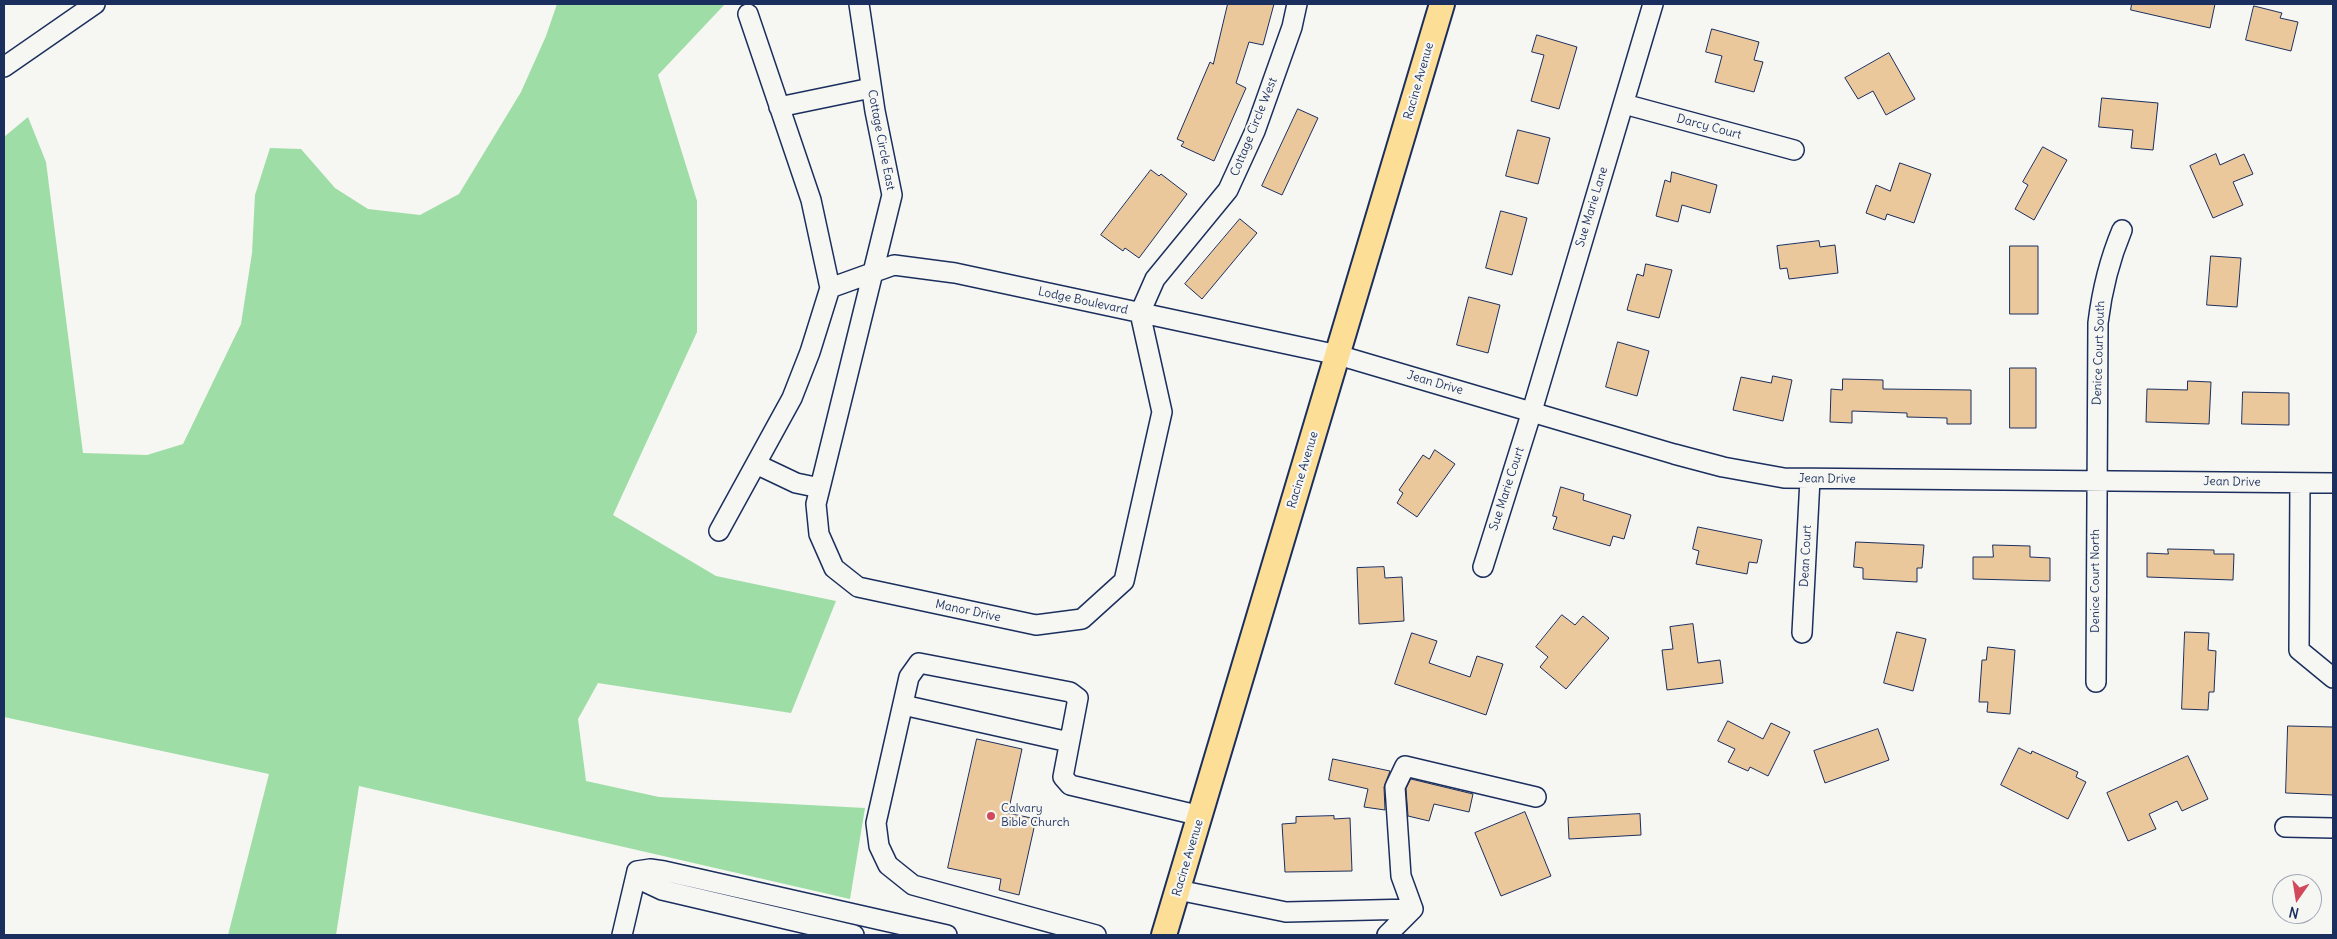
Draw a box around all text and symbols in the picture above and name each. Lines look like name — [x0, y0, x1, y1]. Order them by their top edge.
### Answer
street label: Racine Avenue — [1401, 41, 1437, 121]
street label: Cottage Circle West — [1228, 75, 1280, 179]
street label: Cottage Circle East — [864, 89, 898, 191]
street label: Darcy Court — [1675, 111, 1743, 143]
street label: Sue Marie Lane — [1573, 165, 1611, 249]
street label: Lodge Boulevard — [1037, 284, 1129, 318]
street label: Denice Court South — [2090, 301, 2108, 405]
street label: Jean Drive — [1405, 368, 1465, 398]
street label: Racine Avenue — [1284, 430, 1322, 510]
street label: Sue Marie Court — [1487, 445, 1527, 533]
street label: Jean Drive — [1798, 471, 1856, 487]
street label: Jean Drive — [2203, 474, 2261, 490]
street label: Dean Court — [1797, 525, 1815, 587]
street label: Denice Court North — [2089, 529, 2103, 633]
street label: Manor Drive — [934, 597, 1002, 625]
place label: Calvary Bible Church — [1001, 802, 1070, 830]
marker: Calvary Bible Church — [985, 810, 997, 822]
street label: Racine Avenue — [1169, 818, 1207, 898]
north arrow — [2272, 874, 2322, 924]
text: N — [2287, 903, 2301, 923]

